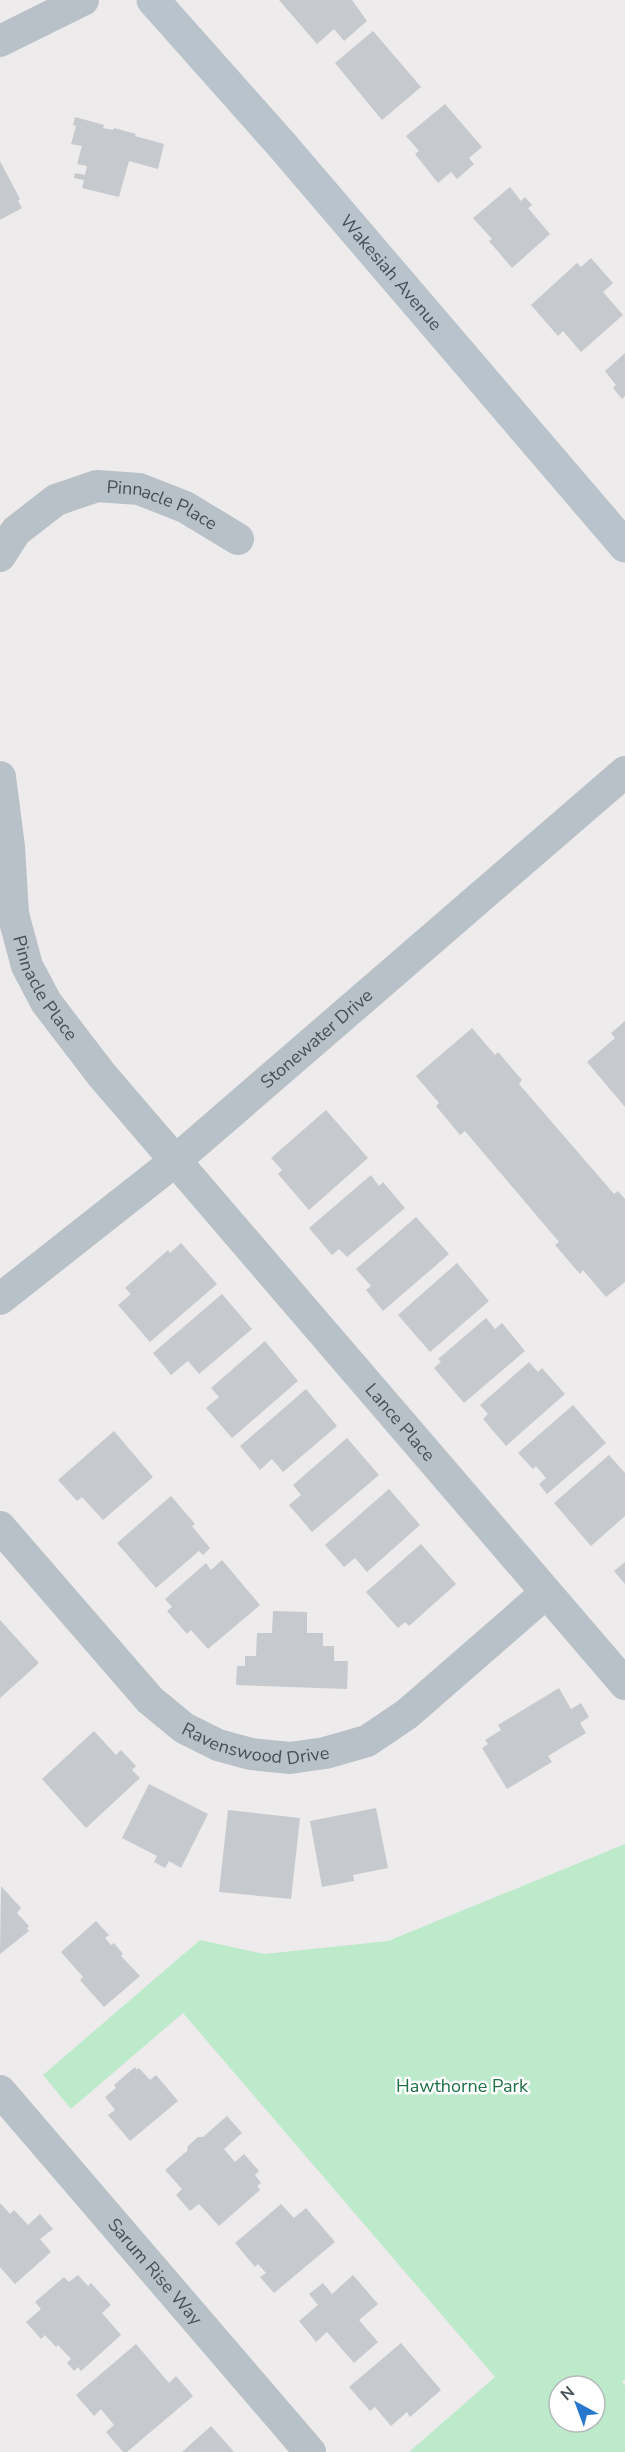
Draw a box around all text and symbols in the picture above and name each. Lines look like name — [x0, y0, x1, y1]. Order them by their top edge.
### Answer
street label: Wakesiah Avenue — [335, 210, 447, 336]
street label: Pinnacle Place — [106, 475, 222, 536]
street label: Pinnacle Place — [7, 933, 83, 1045]
street label: Stonewater Drive — [255, 983, 378, 1094]
street label: Lance Place — [360, 1378, 441, 1466]
street label: Ravenswood Drive — [178, 1717, 331, 1770]
park label: Hawthorne Park — [396, 2074, 529, 2098]
street label: Sarum Rise Way — [102, 2213, 208, 2331]
north arrow — [547, 2374, 607, 2434]
text: N — [556, 2381, 580, 2406]

